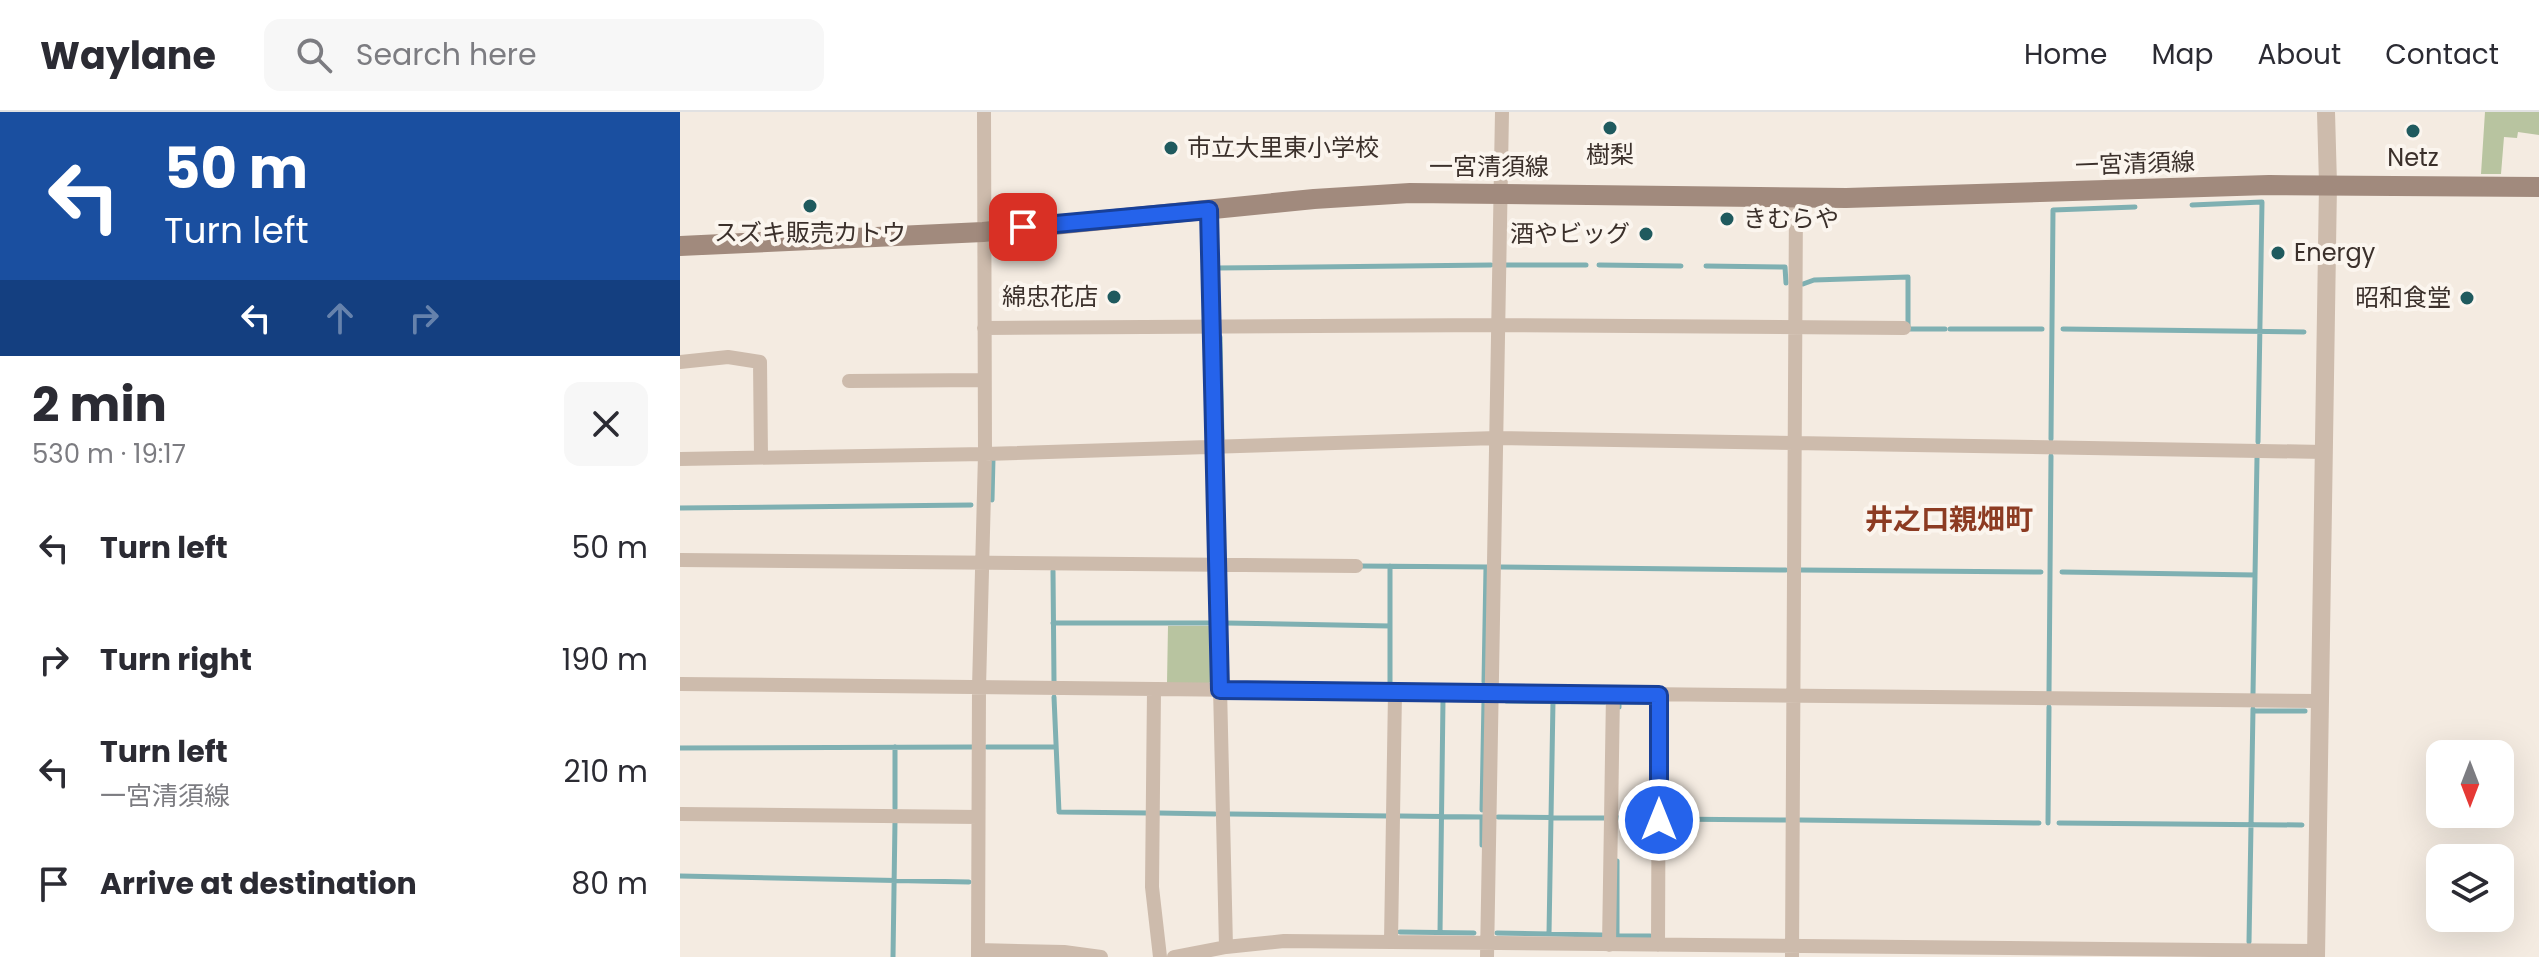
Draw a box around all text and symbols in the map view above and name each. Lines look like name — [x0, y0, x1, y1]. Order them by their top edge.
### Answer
search box — [264, 19, 824, 91]
text: Waylane — [40, 29, 216, 82]
icon: search — [292, 33, 336, 77]
text: Search here — [356, 33, 537, 76]
text: Home — [2024, 35, 2107, 74]
text: Map — [2151, 35, 2213, 74]
text: About — [2257, 35, 2341, 74]
text: Contact — [2385, 35, 2499, 74]
marker: 樹梨 — [1601, 119, 1619, 137]
marker: Netz — [2404, 122, 2422, 140]
text: 50 m — [164, 129, 308, 208]
place label: 市立大里東小学校 — [1187, 131, 1379, 164]
place label: 樹梨 — [1586, 138, 1634, 171]
marker: 市立大里東小学校 — [1162, 139, 1180, 157]
place label: Netz — [2387, 141, 2439, 174]
icon: left — [32, 144, 136, 248]
street label: 一宮清須線 — [2074, 145, 2196, 182]
street label: 一宮清須線 — [1429, 150, 1549, 183]
pin — [989, 193, 1057, 261]
marker: スズキ販売カトウ — [801, 197, 819, 215]
place label: きむらや — [1743, 202, 1839, 235]
text: Turn left — [164, 205, 309, 256]
icon: arrive — [1001, 205, 1045, 249]
marker: きむらや — [1718, 210, 1736, 228]
place label: スズキ販売カトウ — [714, 216, 906, 249]
place label: 酒やビッグ — [1510, 217, 1630, 250]
marker: 酒やビッグ — [1637, 225, 1655, 243]
place label: Energy — [2294, 236, 2376, 269]
marker: Energy — [2269, 244, 2287, 262]
place label: 綿忠花店 — [1002, 280, 1098, 313]
place label: 昭和食堂 — [2355, 281, 2451, 314]
marker: 綿忠花店 — [1105, 288, 1123, 306]
marker: 昭和食堂 — [2458, 289, 2476, 307]
icon: left — [234, 296, 278, 340]
icon: ahead — [318, 296, 362, 340]
icon: right — [402, 296, 446, 340]
text: 2 min — [32, 371, 167, 438]
button: close — [564, 382, 648, 466]
text: 530 m · 19:17 — [32, 436, 186, 472]
district label: 井之口親畑町 — [1865, 500, 2033, 539]
icon: left — [32, 526, 76, 570]
text: Turn left — [100, 526, 228, 569]
text: 50 m — [571, 526, 648, 569]
icon: right — [32, 638, 76, 682]
text: Turn right — [100, 638, 252, 681]
text: 190 m — [562, 638, 648, 681]
text: Turn left — [100, 730, 228, 773]
north arrow — [2426, 740, 2514, 828]
map controls — [2426, 740, 2514, 932]
icon: left — [32, 750, 76, 794]
text: 210 m — [563, 750, 648, 793]
text: 一宮清須線 — [100, 778, 230, 814]
position arrow — [1617, 778, 1701, 862]
button: layers — [2426, 844, 2514, 932]
icon: arrive — [32, 862, 76, 906]
text: Arrive at destination — [100, 862, 417, 905]
text: 80 m — [571, 862, 648, 905]

